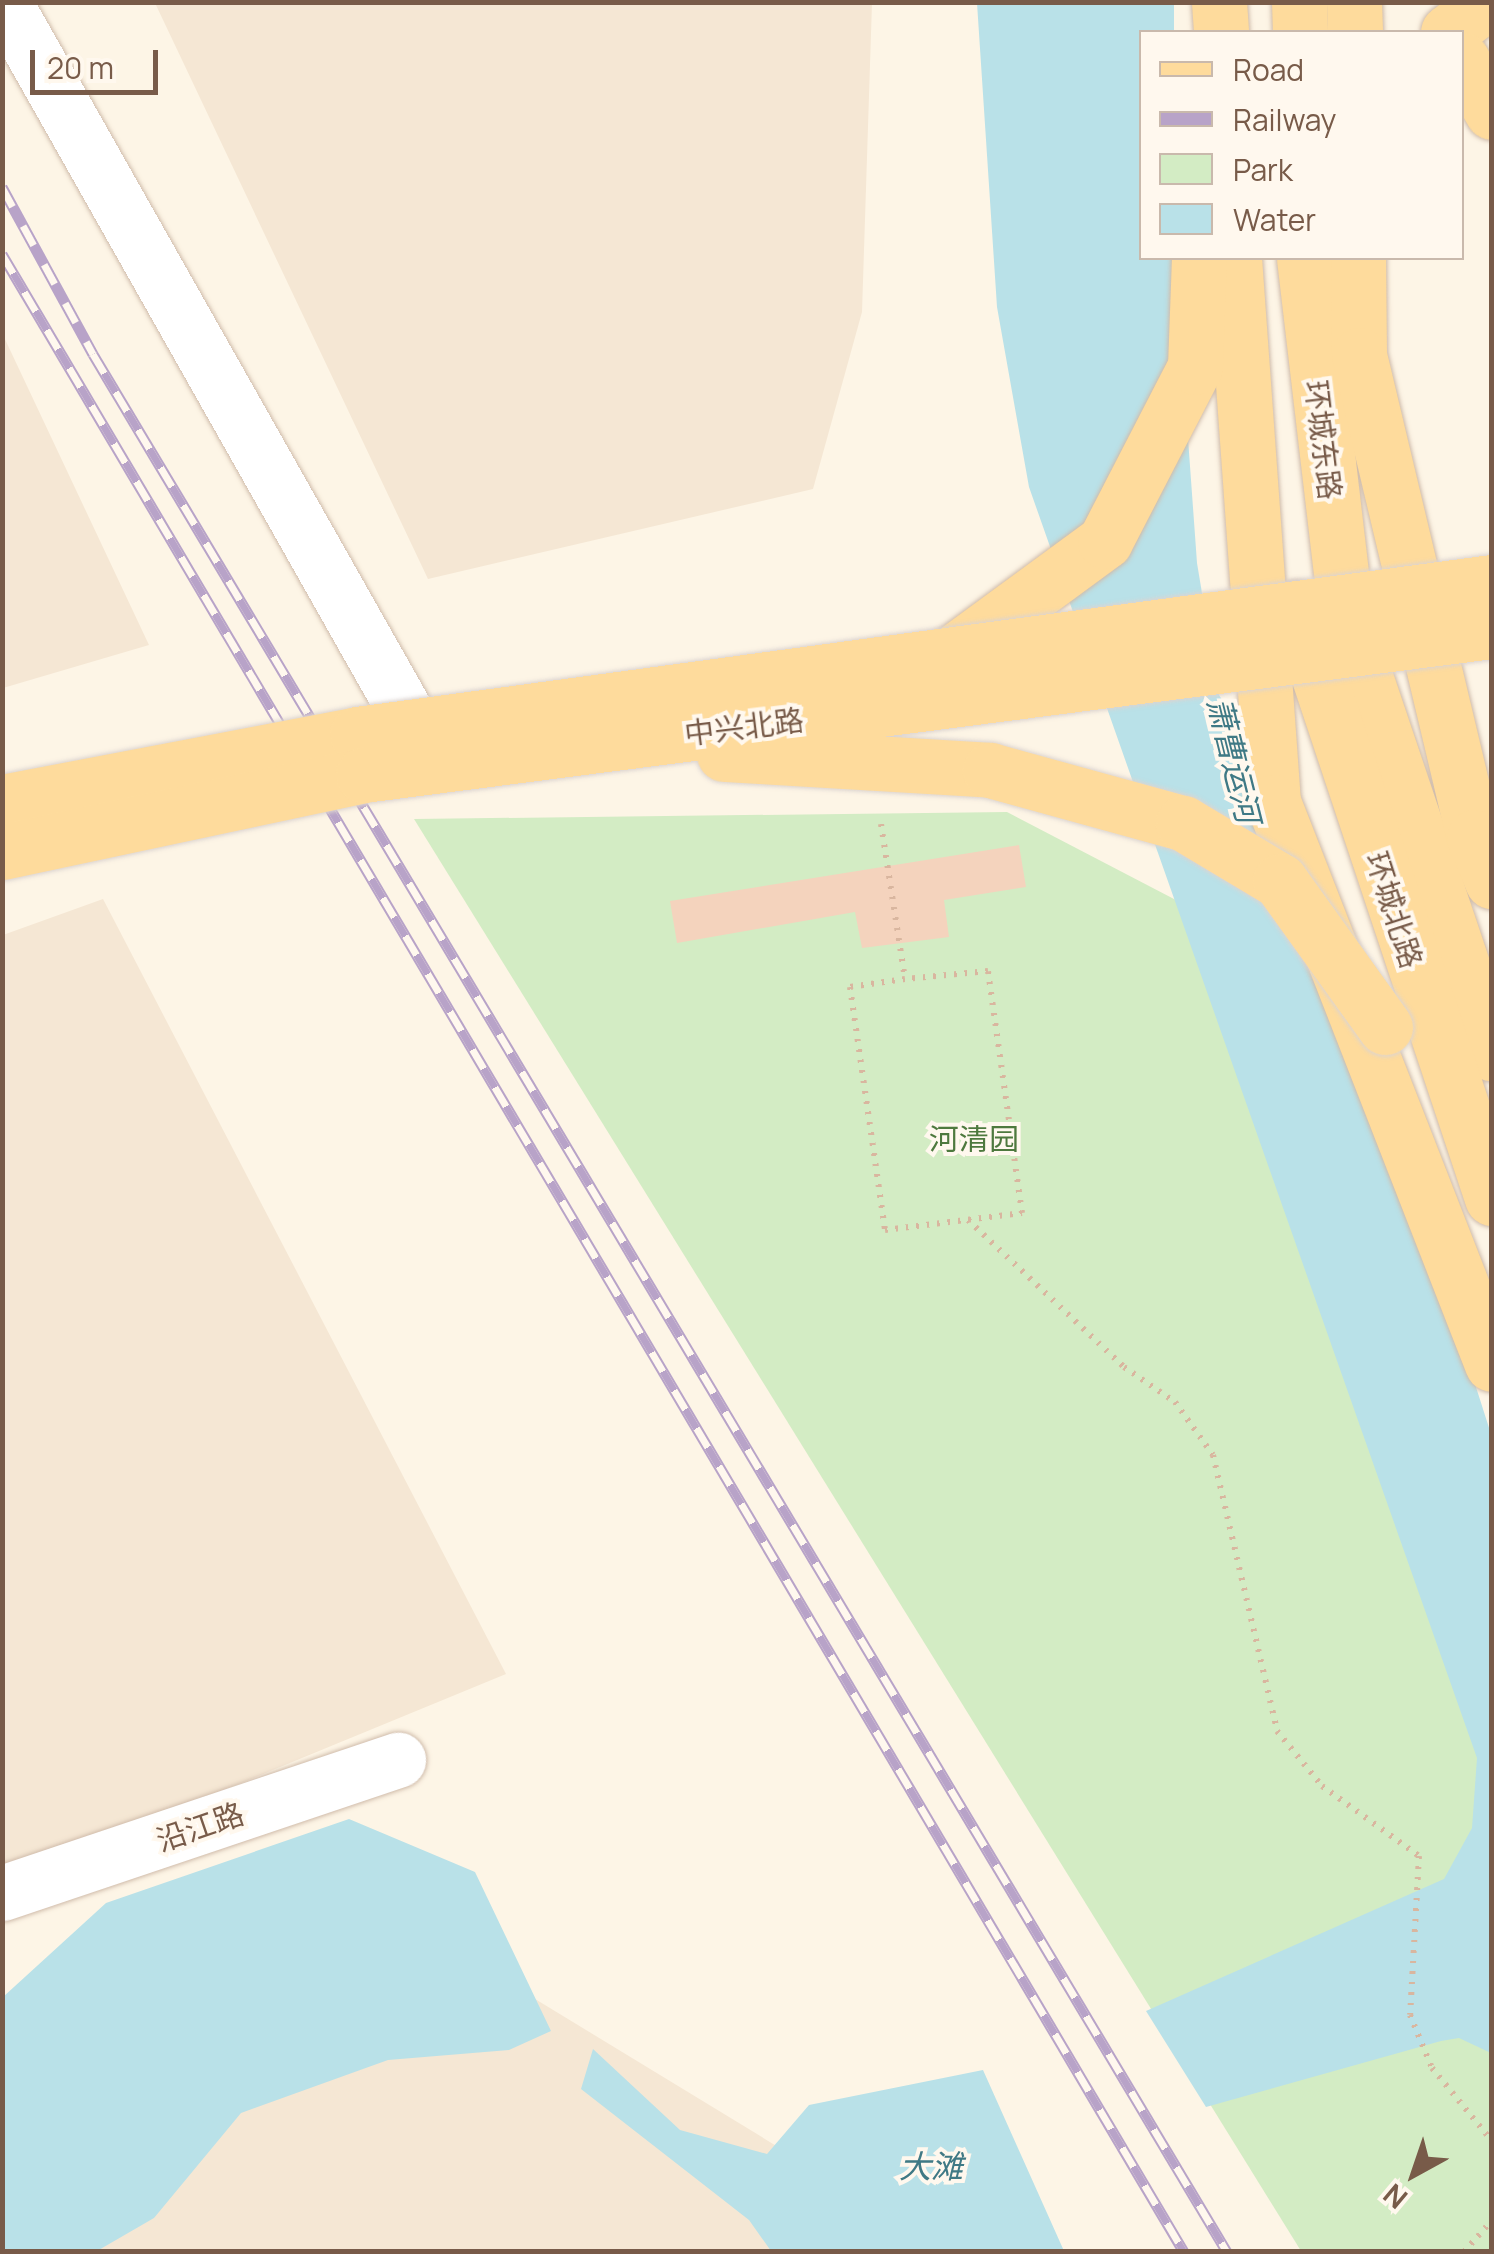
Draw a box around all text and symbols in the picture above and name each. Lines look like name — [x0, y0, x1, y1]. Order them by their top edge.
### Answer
scale bar — [35, 30, 162, 92]
legend — [1139, 30, 1464, 260]
text: 20 m — [47, 47, 114, 88]
text: Road — [1233, 49, 1304, 90]
text: Railway — [1233, 99, 1336, 140]
text: Park — [1233, 149, 1293, 190]
text: Water — [1233, 199, 1316, 240]
street label: 环城东路 — [1298, 378, 1348, 502]
water label: 萧曹运河 — [1200, 693, 1268, 827]
street label: 中兴北路 — [682, 702, 806, 752]
street label: 环城北路 — [1358, 847, 1430, 973]
park label: 河清园 — [929, 1121, 1019, 1157]
street label: 沿江路 — [152, 1795, 248, 1859]
north arrow — [1364, 2124, 1464, 2224]
water label: 大滩 — [899, 2147, 963, 2185]
text: N — [1375, 2176, 1415, 2218]

